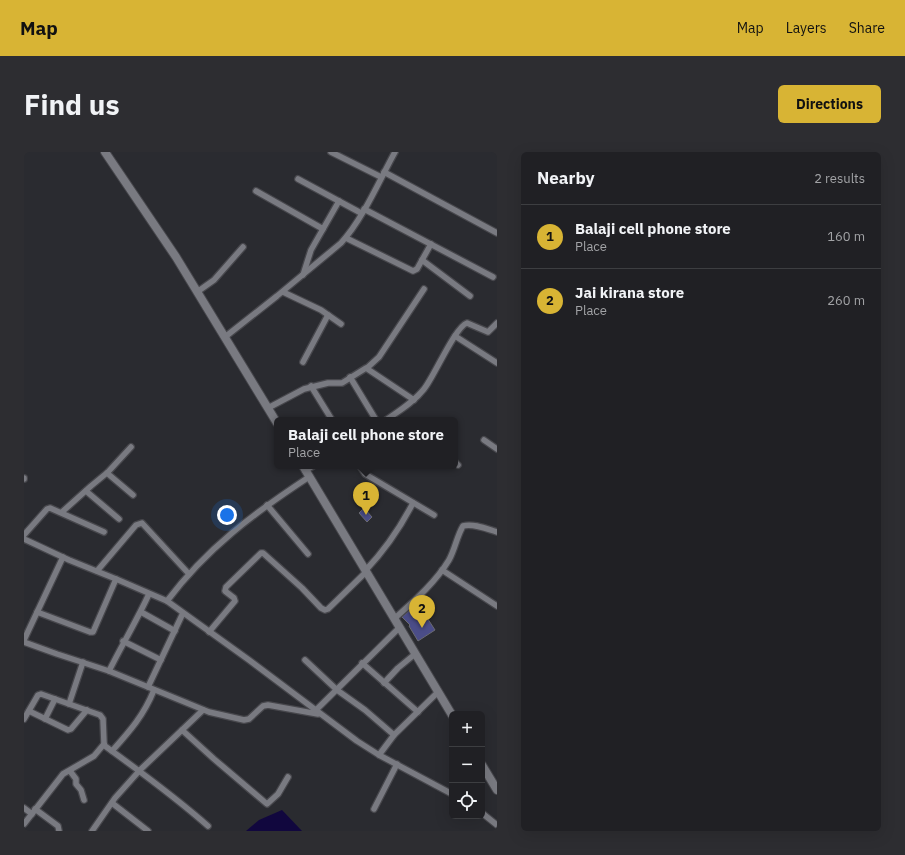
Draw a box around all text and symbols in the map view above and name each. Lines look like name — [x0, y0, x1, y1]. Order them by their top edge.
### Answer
text: Map — [20, 16, 58, 40]
text: Map — [737, 19, 764, 37]
text: Layers — [786, 19, 827, 37]
text: Share — [849, 19, 885, 37]
button: Directions — [778, 85, 881, 123]
text: Find us — [24, 86, 120, 123]
text: Nearby — [537, 167, 595, 189]
text: 2 results — [814, 170, 865, 187]
text: Balaji cell phone store — [575, 219, 731, 238]
text: 1 — [546, 228, 554, 245]
text: 160 m — [827, 228, 865, 245]
text: Place — [575, 238, 607, 255]
text: Jai kirana store — [575, 283, 684, 302]
text: 2 — [546, 292, 554, 309]
text: 260 m — [827, 292, 865, 309]
text: Place — [575, 302, 607, 319]
popup — [274, 417, 458, 469]
text: Balaji cell phone store — [288, 425, 444, 444]
text: Place — [288, 444, 320, 461]
pin: 1 — [353, 482, 379, 515]
your location — [217, 505, 237, 525]
pin: 2 — [409, 595, 435, 628]
map controls — [449, 711, 485, 819]
button: + — [449, 711, 485, 747]
button: − — [449, 747, 485, 783]
button: locate — [449, 783, 485, 819]

